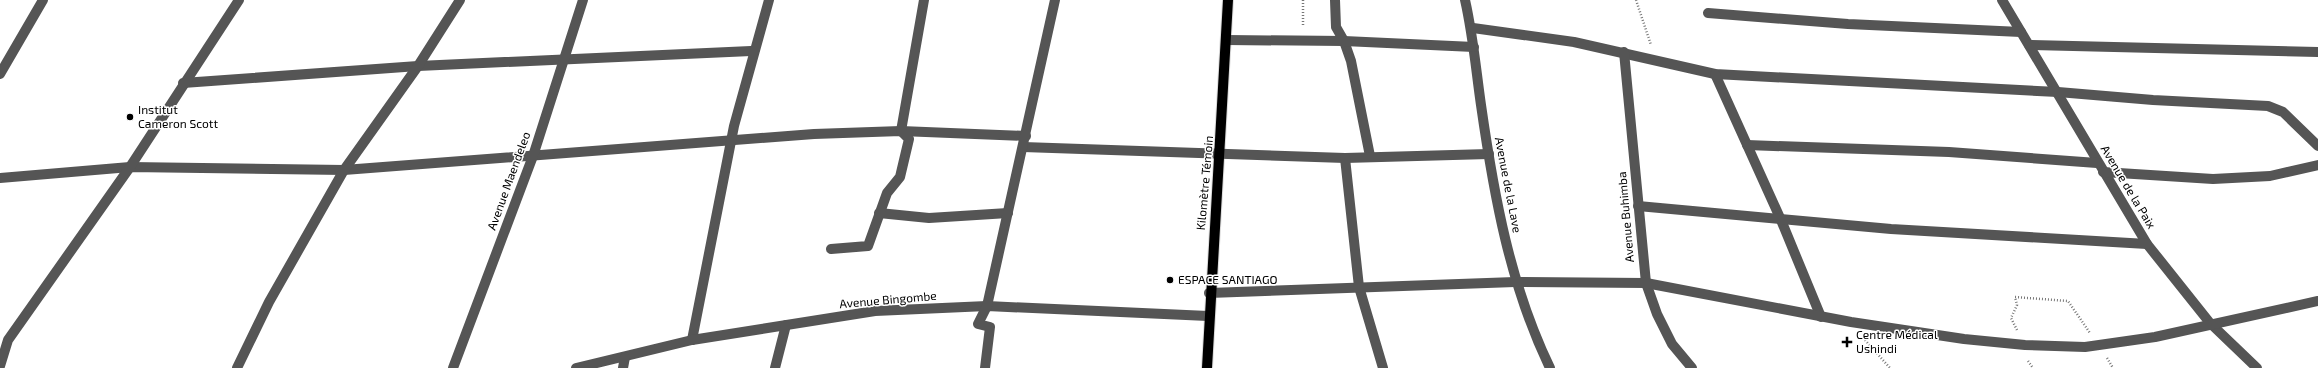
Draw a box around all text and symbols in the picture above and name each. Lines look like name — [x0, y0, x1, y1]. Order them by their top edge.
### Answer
place label: Institut Cameron Scott — [138, 102, 218, 130]
marker: Institut Cameron Scott — [125, 112, 135, 122]
street label: Avenue Maendeleo — [484, 129, 532, 232]
street label: Kilomètre Témoin — [1193, 135, 1215, 231]
street label: Avenue de la Lave — [1493, 136, 1525, 234]
street label: Avenue de la Paix — [2098, 142, 2160, 231]
street label: Avenue Buhimba — [1614, 171, 1636, 263]
place label: ESPACE SANTIAGO — [1178, 272, 1278, 286]
marker: ESPACE SANTIAGO — [1165, 275, 1175, 285]
street label: Avenue Bingombe — [839, 288, 937, 310]
place label: Centre Médical Ushindi — [1856, 327, 1938, 355]
marker: Centre Médical Ushindi — [1841, 336, 1853, 348]

